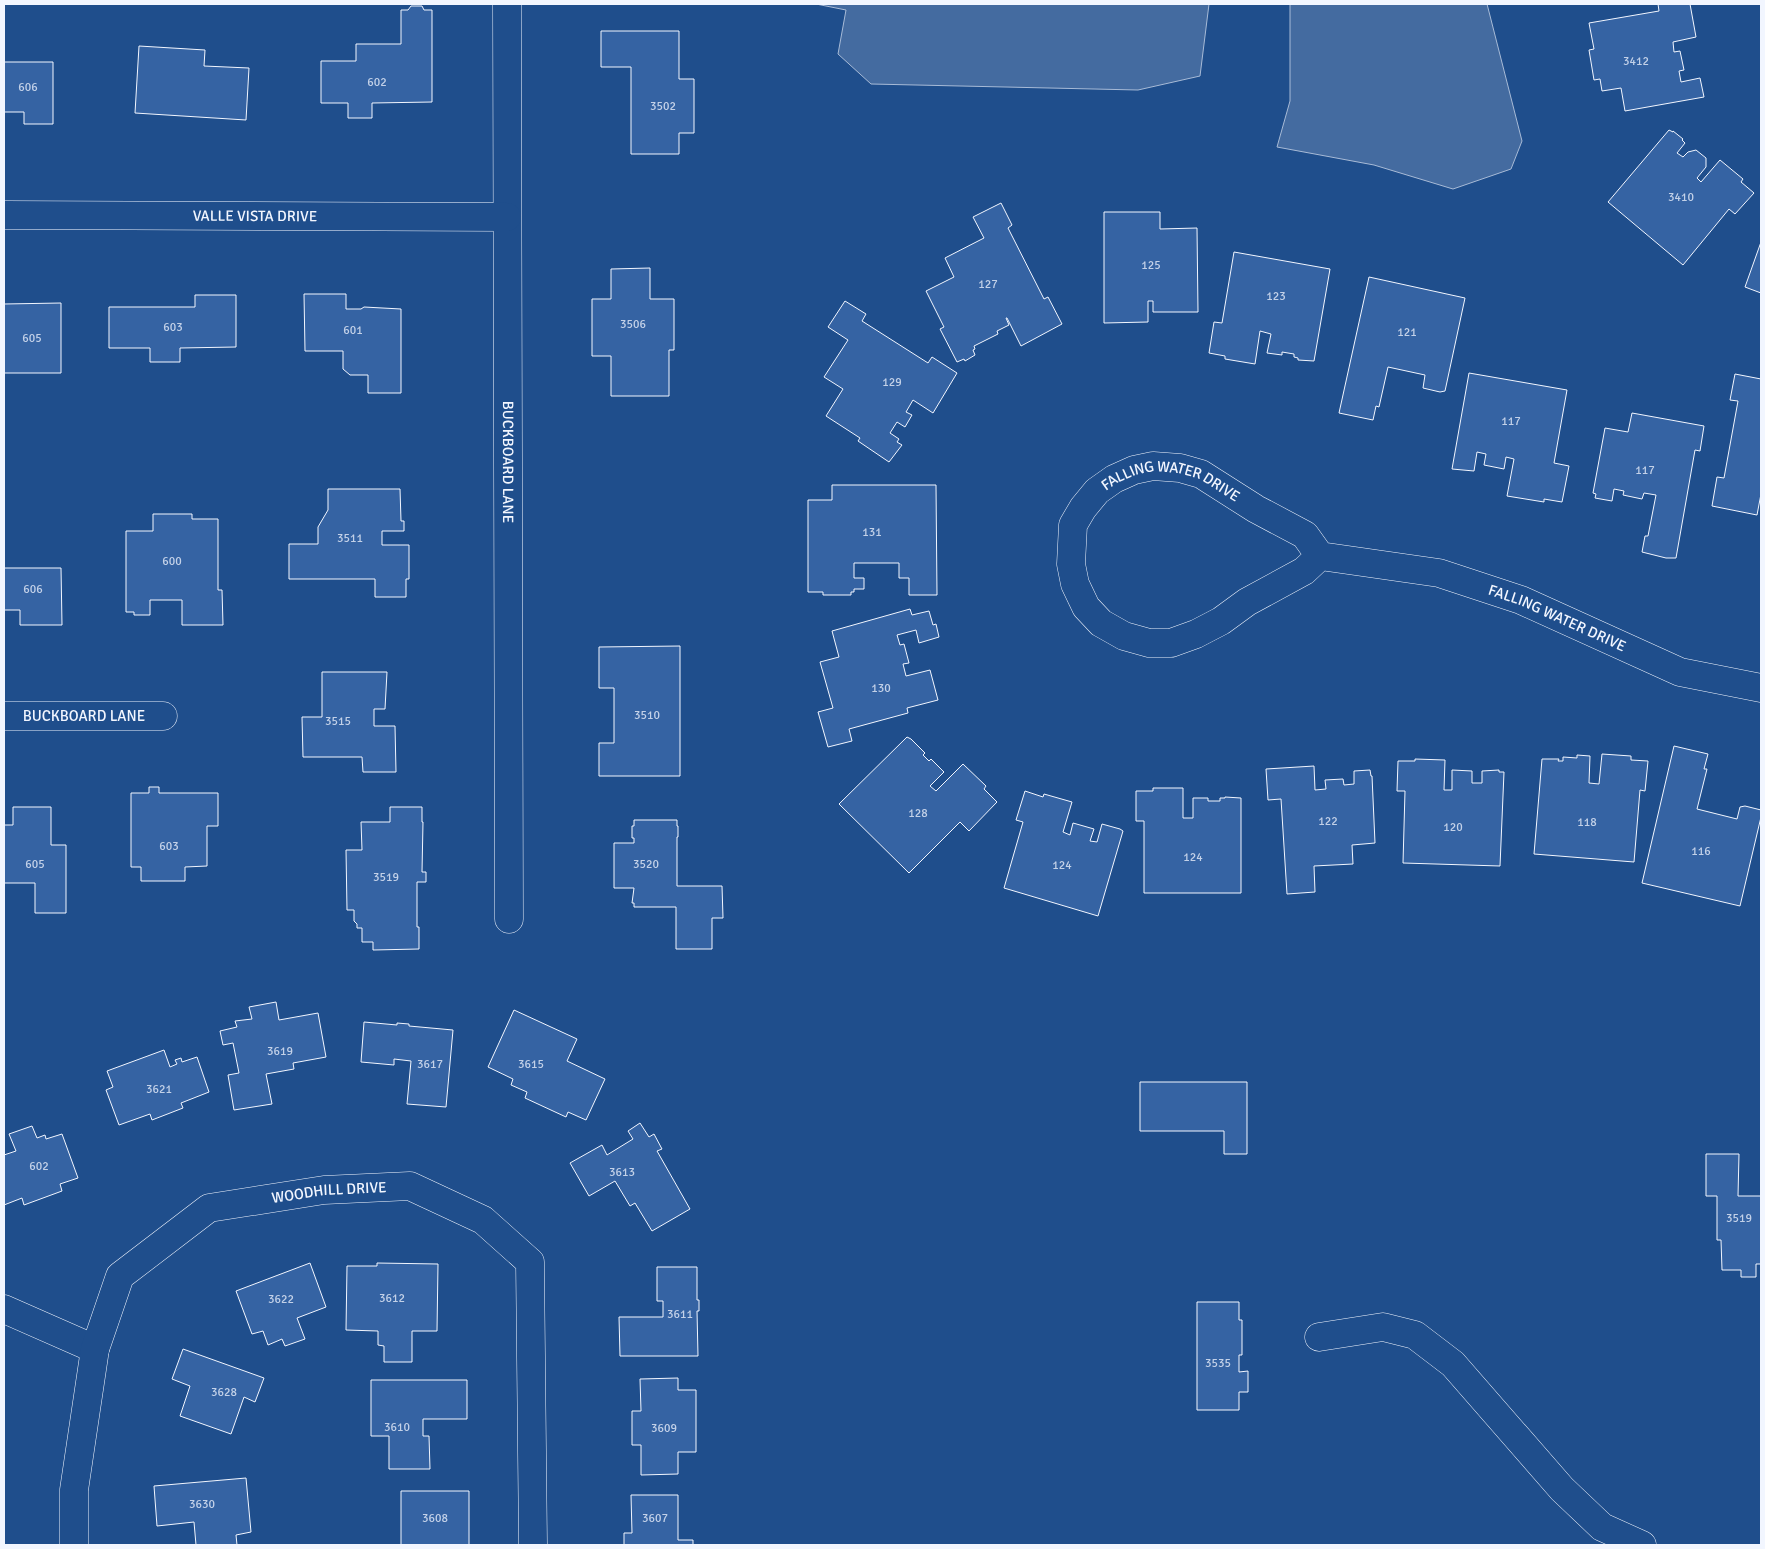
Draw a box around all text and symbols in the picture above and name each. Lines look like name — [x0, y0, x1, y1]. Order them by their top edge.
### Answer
house number: 3412 — [1623, 54, 1649, 69]
house number: 602 — [367, 75, 387, 90]
house number: 606 — [18, 80, 38, 95]
house number: 3502 — [650, 99, 676, 114]
house number: 3410 — [1668, 190, 1694, 205]
street label: VALLE VISTA DRIVE — [193, 207, 317, 225]
house number: 125 — [1141, 258, 1161, 273]
house number: 127 — [978, 277, 998, 292]
house number: 123 — [1266, 289, 1286, 304]
house number: 3506 — [620, 317, 646, 332]
house number: 603 — [163, 320, 183, 335]
house number: 601 — [343, 323, 363, 338]
house number: 121 — [1397, 325, 1417, 340]
house number: 605 — [22, 331, 42, 346]
house number: 129 — [882, 375, 902, 390]
street label: BUCKBOARD LANE — [499, 401, 517, 523]
house number: 117 — [1501, 414, 1521, 429]
text: FALLING WATER DRIVE — [1098, 457, 1243, 505]
house number: 117 — [1635, 463, 1655, 478]
street label: FALLING WATER DRIVE — [1096, 483, 1244, 511]
house number: 131 — [862, 525, 882, 540]
house number: 3511 — [337, 531, 363, 546]
house number: 600 — [162, 554, 182, 569]
street label: FALLING WATER DRIVE — [1486, 581, 1629, 655]
house number: 606 — [23, 582, 43, 597]
house number: 130 — [871, 681, 891, 696]
street label: BUCKBOARD LANE — [23, 707, 145, 725]
house number: 3510 — [634, 708, 660, 723]
house number: 3515 — [325, 714, 351, 729]
house number: 128 — [908, 806, 928, 821]
house number: 122 — [1318, 814, 1338, 829]
house number: 118 — [1577, 815, 1597, 830]
house number: 120 — [1443, 820, 1463, 835]
house number: 603 — [159, 839, 179, 854]
house number: 116 — [1691, 844, 1711, 859]
house number: 124 — [1183, 850, 1203, 865]
house number: 605 — [25, 857, 45, 872]
house number: 3520 — [633, 857, 659, 872]
house number: 124 — [1052, 858, 1072, 873]
house number: 3519 — [373, 870, 399, 885]
house number: 3619 — [267, 1044, 293, 1059]
house number: 3617 — [417, 1057, 443, 1072]
house number: 3615 — [518, 1057, 544, 1072]
house number: 3621 — [146, 1082, 172, 1097]
house number: 602 — [29, 1159, 49, 1174]
house number: 3613 — [609, 1165, 635, 1180]
street label: WOODHILL DRIVE — [270, 1178, 387, 1207]
house number: 3519 — [1726, 1211, 1752, 1226]
house number: 3612 — [379, 1291, 405, 1306]
house number: 3622 — [268, 1292, 294, 1307]
house number: 3611 — [667, 1307, 693, 1322]
house number: 3535 — [1205, 1356, 1231, 1371]
house number: 3628 — [211, 1385, 237, 1400]
house number: 3610 — [384, 1420, 410, 1435]
house number: 3609 — [651, 1421, 677, 1436]
house number: 3630 — [189, 1497, 215, 1512]
house number: 3608 — [422, 1511, 448, 1526]
house number: 3607 — [642, 1511, 668, 1526]

